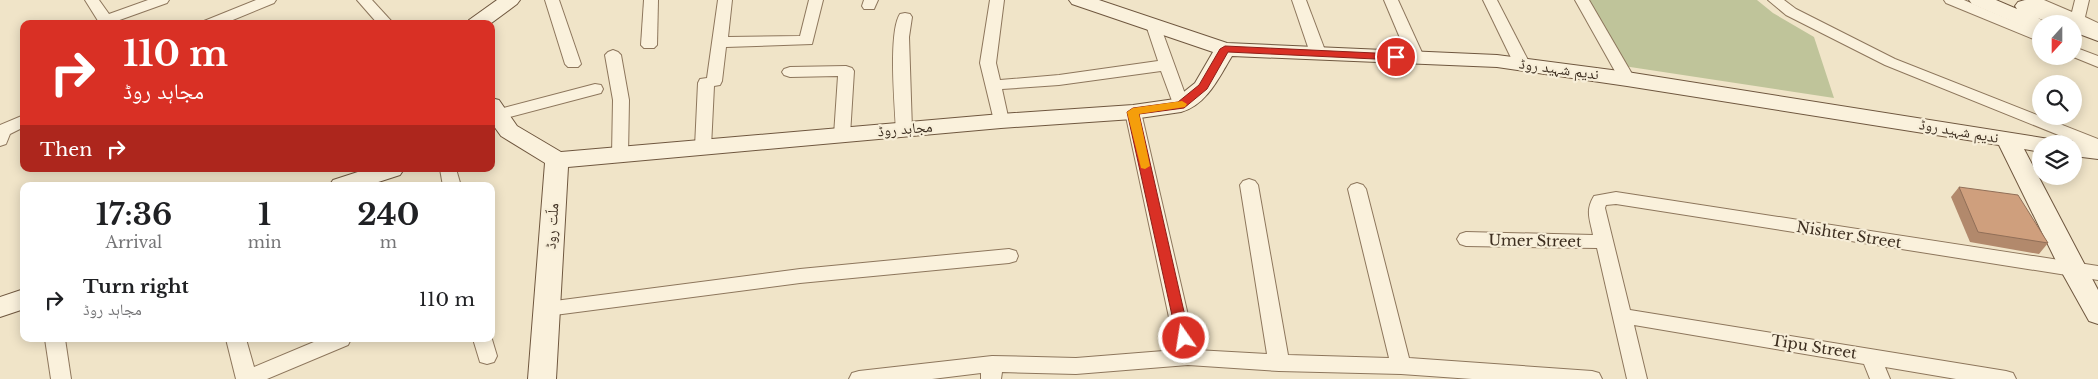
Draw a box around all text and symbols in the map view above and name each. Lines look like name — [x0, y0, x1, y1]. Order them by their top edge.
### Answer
north arrow — [2032, 15, 2082, 65]
map controls — [2032, 15, 2082, 185]
text: 110 m — [123, 32, 228, 75]
pin — [1375, 36, 1417, 78]
icon: right — [40, 40, 105, 105]
icon: arrive — [1382, 43, 1410, 71]
street label: ندیم شہید روڈ — [1518, 54, 1600, 84]
button: search — [2032, 75, 2082, 125]
text: مجاہد روڈ — [123, 78, 204, 105]
street label: ندیم شہید روڈ — [1918, 114, 2000, 148]
street label: مجاہد روڈ — [877, 117, 933, 140]
icon: right — [102, 135, 130, 163]
button: layers — [2032, 135, 2082, 185]
text: Then — [40, 138, 92, 161]
text: 17:36 — [96, 196, 172, 233]
text: 1 — [258, 196, 271, 233]
text: 240 — [357, 196, 419, 233]
street label: ملّت روڈ — [540, 202, 563, 250]
street label: Nishter Street — [1795, 217, 1903, 252]
street label: Umer Street — [1488, 230, 1582, 251]
text: Arrival — [106, 232, 162, 252]
text: min — [248, 232, 281, 252]
text: m — [380, 232, 397, 252]
text: Turn right — [83, 275, 189, 298]
icon: right — [40, 286, 68, 314]
text: 110 m — [419, 288, 475, 311]
text: مجاہد روڈ — [83, 299, 142, 319]
position arrow — [1157, 311, 1209, 363]
street label: Tipu Street — [1770, 330, 1859, 363]

